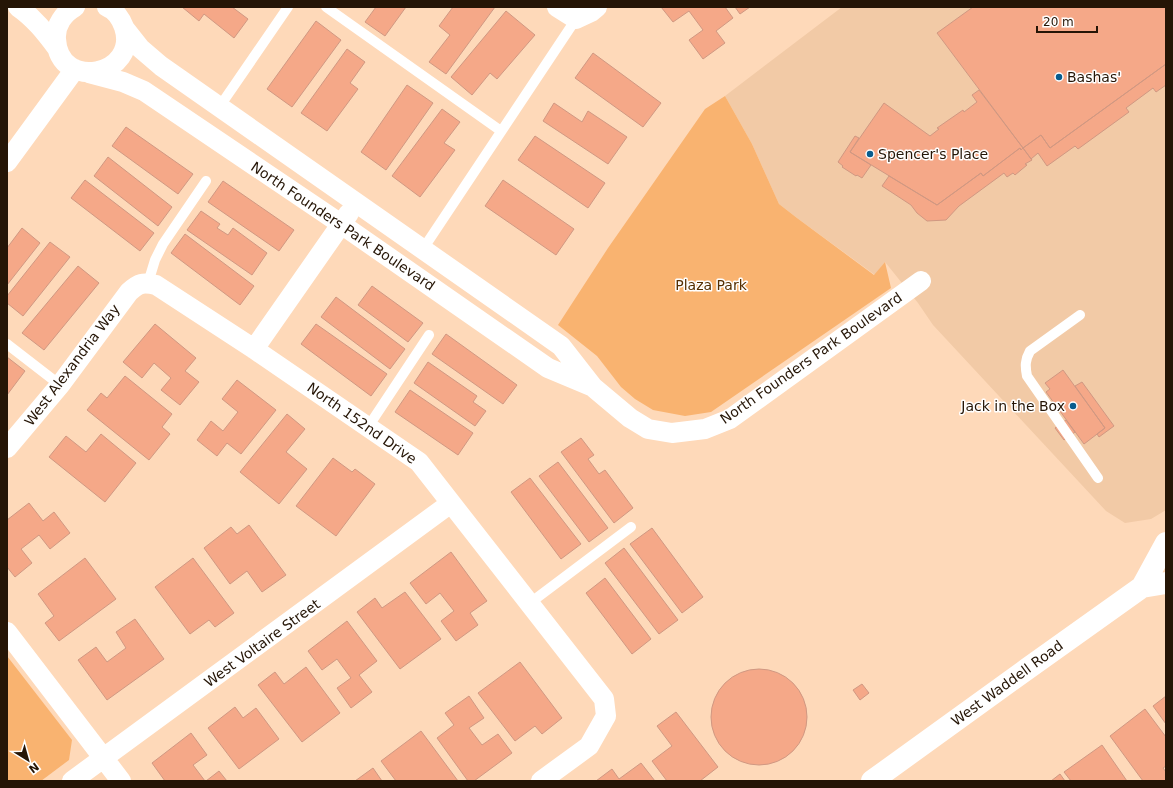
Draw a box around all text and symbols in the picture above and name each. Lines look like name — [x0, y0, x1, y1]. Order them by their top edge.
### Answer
scale bar — [1037, 8, 1097, 34]
text: 20 m — [1043, 15, 1074, 29]
place label: Bashas' — [1067, 69, 1121, 85]
marker: Bashas' — [1054, 72, 1064, 82]
place label: Spencer's Place — [878, 146, 988, 162]
marker: Spencer's Place — [865, 149, 875, 159]
street label: North Founders Park Boulevard — [248, 158, 438, 294]
park label: Plaza Park — [675, 277, 748, 293]
street label: North Founders Park Boulevard — [717, 289, 905, 427]
street label: West Alexandria Way — [21, 301, 123, 429]
street label: North 152nd Drive — [304, 379, 420, 467]
place label: Jack in the Box — [960, 398, 1065, 414]
marker: Jack in the Box — [1068, 401, 1078, 411]
street label: West Voltaire Street — [201, 595, 323, 690]
street label: West Waddell Road — [948, 637, 1066, 729]
north arrow — [8, 740, 48, 780]
text: N — [26, 760, 41, 776]

